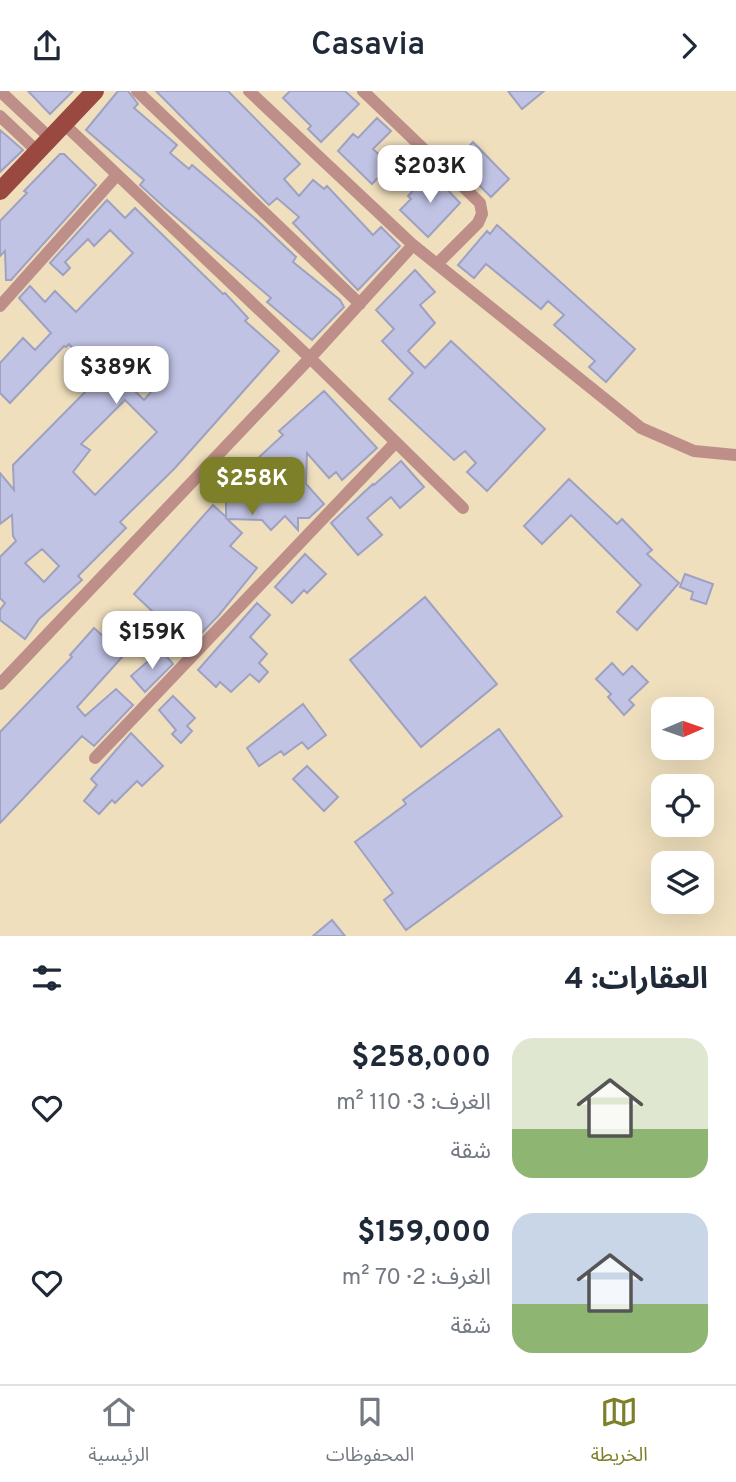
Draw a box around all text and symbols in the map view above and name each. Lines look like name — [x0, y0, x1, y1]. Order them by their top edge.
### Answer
text: Casavia — [311, 26, 425, 66]
icon: share — [28, 27, 66, 65]
icon: forward — [670, 27, 708, 65]
pin: $203K — [381, 145, 479, 205]
text: $203K — [393, 153, 467, 182]
pin: $389K — [67, 347, 165, 406]
text: $389K — [80, 354, 152, 383]
pin: $258K — [203, 457, 301, 517]
text: $258K — [216, 465, 288, 494]
pin: $159K — [103, 611, 201, 671]
text: $159K — [118, 619, 186, 648]
north arrow — [651, 697, 714, 759]
map controls — [651, 697, 714, 914]
button: locate — [651, 774, 714, 837]
button: layers — [651, 851, 714, 914]
icon: filters — [28, 959, 66, 997]
text: العقارات: 4 — [564, 962, 708, 999]
text: $258,000 — [351, 1040, 491, 1077]
icon: home — [568, 1066, 652, 1150]
icon: heart — [28, 1089, 66, 1127]
text: الغرف: 3 · 110 m² — [336, 1089, 491, 1118]
text: شقة — [450, 1138, 491, 1167]
text: $159,000 — [357, 1215, 491, 1252]
icon: home — [568, 1241, 652, 1325]
icon: heart — [28, 1264, 66, 1302]
text: الغرف: 2 · 70 m² — [342, 1264, 491, 1293]
text: شقة — [450, 1313, 491, 1342]
tab: الرئيسية — [88, 1393, 149, 1475]
tab: المحفوظات — [326, 1393, 414, 1475]
tab: الخريطة — [591, 1393, 648, 1475]

